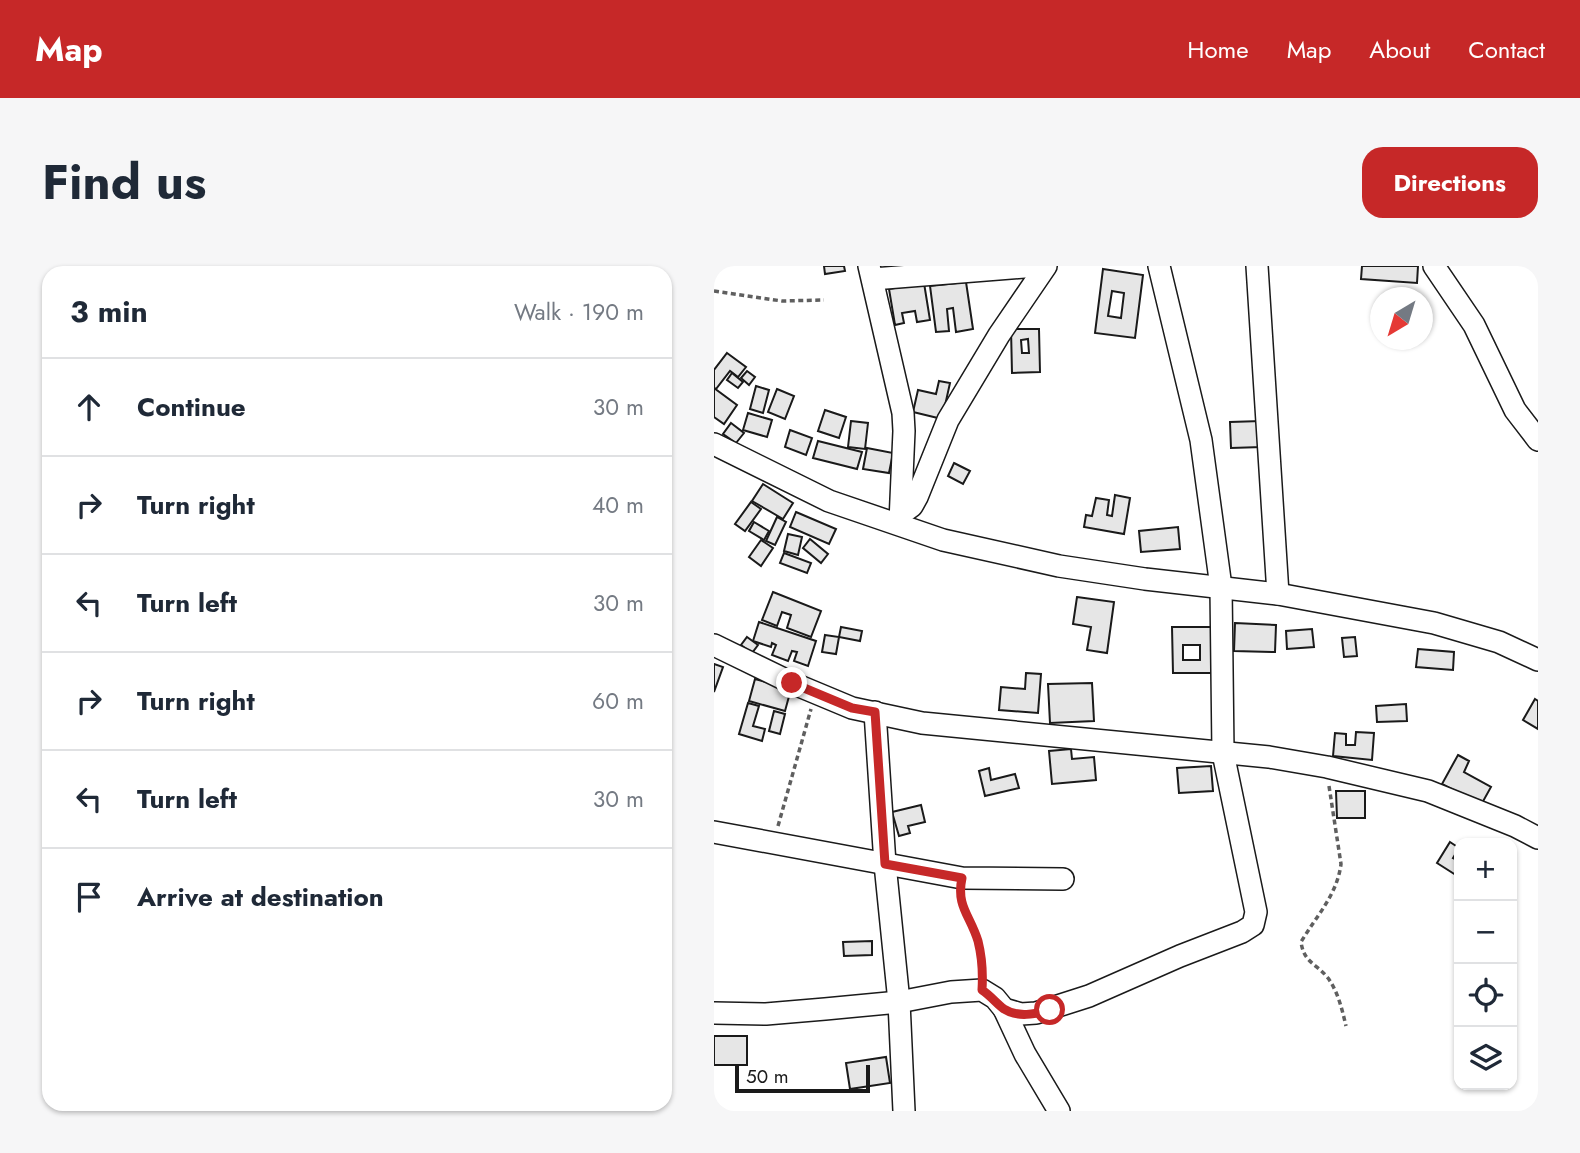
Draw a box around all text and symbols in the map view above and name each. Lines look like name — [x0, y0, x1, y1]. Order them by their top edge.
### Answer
text: Map — [35, 26, 103, 73]
text: Home — [1187, 32, 1249, 67]
text: Map — [1287, 32, 1331, 67]
text: About — [1369, 32, 1430, 67]
text: Contact — [1468, 32, 1545, 67]
text: Find us — [42, 147, 206, 217]
button: Directions — [1362, 147, 1538, 218]
north arrow — [1370, 287, 1433, 350]
text: 3 min — [70, 290, 148, 333]
text: Walk · 190 m — [514, 295, 644, 329]
icon: ahead — [70, 388, 108, 426]
text: Continue — [137, 388, 246, 426]
text: 30 m — [593, 390, 644, 424]
icon: right — [70, 486, 108, 524]
text: Turn right — [137, 486, 255, 524]
text: 40 m — [592, 488, 644, 522]
icon: left — [70, 584, 108, 622]
text: Turn left — [137, 584, 237, 622]
text: 30 m — [593, 586, 644, 620]
route end — [776, 667, 807, 698]
icon: right — [70, 682, 108, 720]
text: Turn right — [137, 682, 255, 720]
text: 60 m — [592, 684, 644, 718]
icon: left — [70, 780, 108, 818]
text: Turn left — [137, 780, 237, 818]
text: 30 m — [593, 782, 644, 816]
map controls — [1454, 838, 1517, 1090]
button: + — [1454, 838, 1517, 901]
icon: arrive — [70, 878, 108, 916]
text: Arrive at destination — [137, 878, 384, 916]
button: − — [1454, 901, 1517, 964]
button: locate — [1454, 964, 1517, 1027]
route start — [1034, 994, 1065, 1025]
button: layers — [1454, 1027, 1517, 1090]
scale bar — [735, 1062, 870, 1094]
text: 50 m — [746, 1063, 789, 1090]

